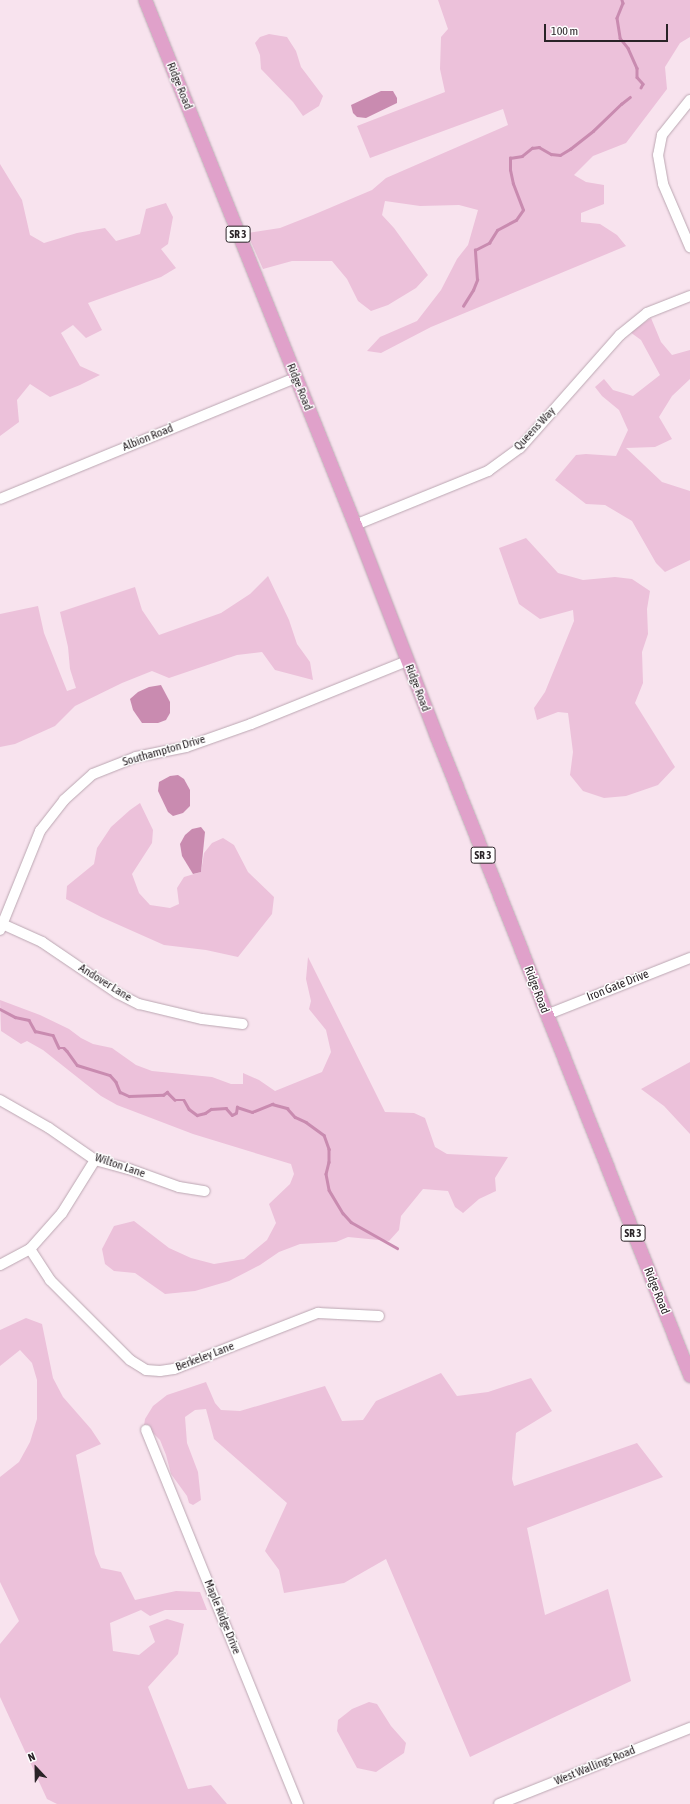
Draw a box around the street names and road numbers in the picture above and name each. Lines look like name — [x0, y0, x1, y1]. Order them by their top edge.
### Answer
street label: Ridge Road — [163, 60, 195, 112]
road number: SR 3 — [225, 225, 251, 243]
street label: Ridge Road — [283, 361, 315, 413]
street label: Queens Way — [511, 404, 559, 454]
street label: Albion Road — [120, 421, 176, 455]
street label: Ridge Road — [401, 662, 433, 714]
street label: Southampton Drive — [121, 732, 207, 770]
road number: SR 3 — [470, 846, 496, 864]
street label: Andover Lane — [76, 961, 134, 1005]
street label: Ridge Road — [520, 964, 552, 1016]
street label: Iron Gate Drive — [585, 967, 651, 1005]
street label: Wilton Lane — [93, 1151, 147, 1181]
road number: SR 3 — [620, 1224, 646, 1242]
street label: Ridge Road — [640, 1265, 672, 1317]
street label: Berkeley Lane — [174, 1339, 236, 1375]
street label: Maple Ridge Drive — [200, 1578, 244, 1656]
street label: West Wallings Road — [552, 1743, 638, 1789]

